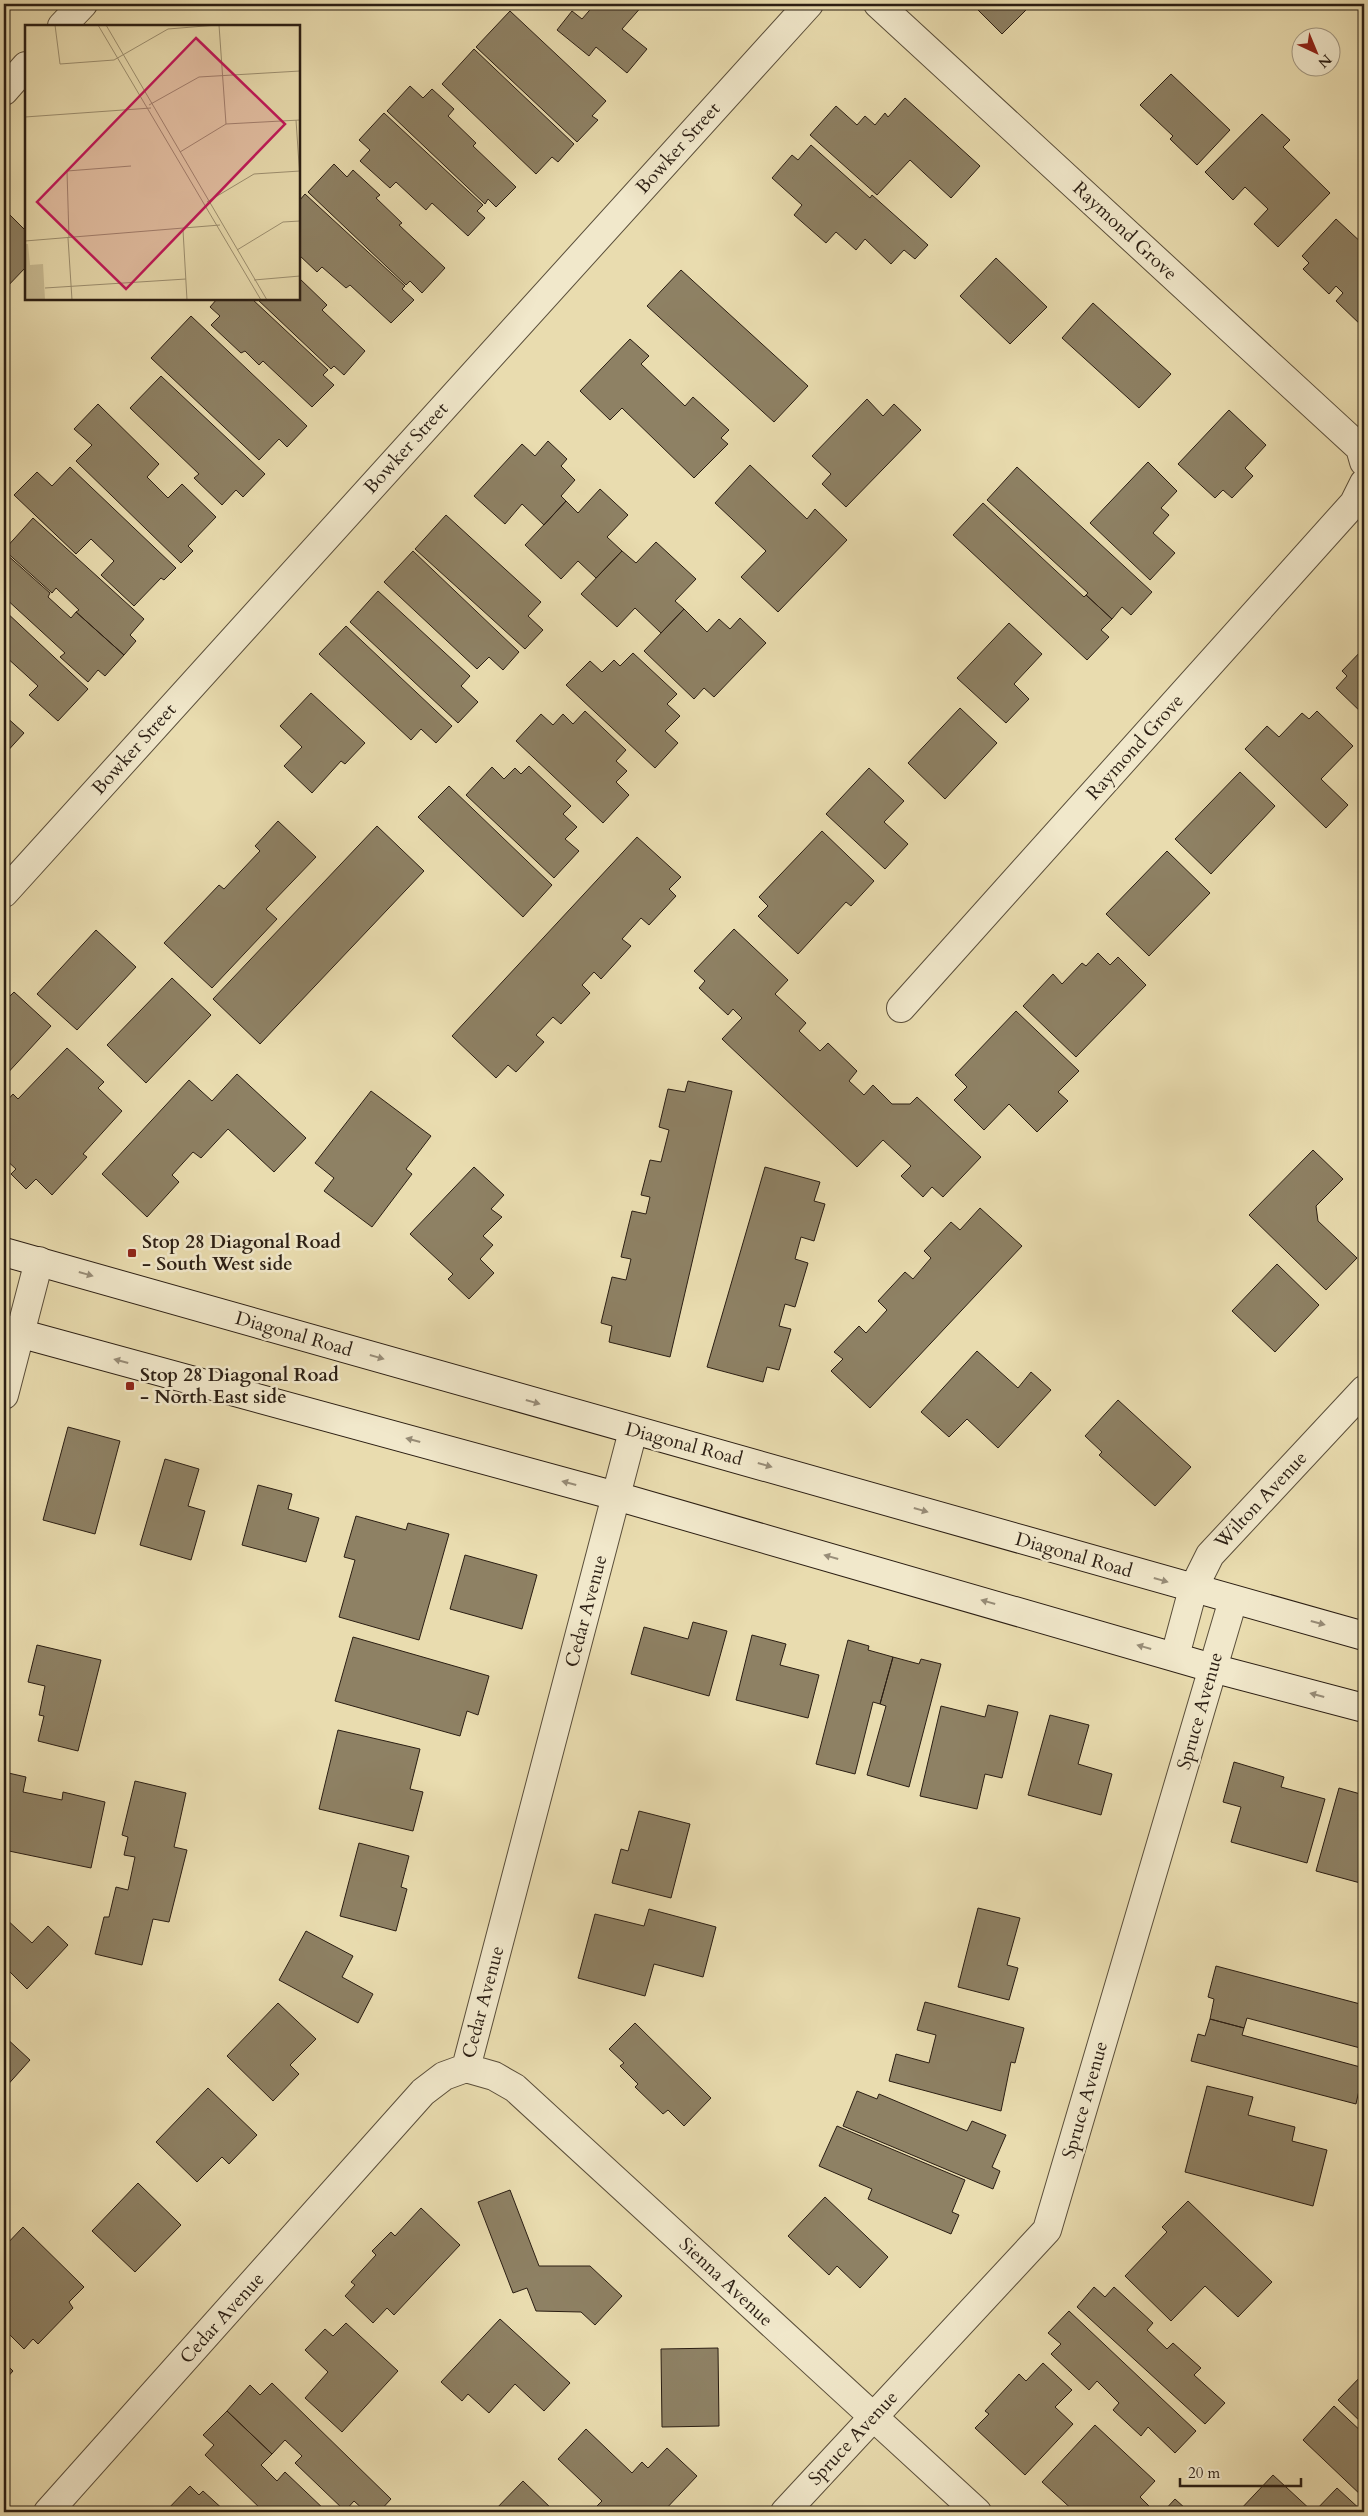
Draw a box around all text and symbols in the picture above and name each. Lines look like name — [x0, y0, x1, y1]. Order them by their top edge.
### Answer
inset map — [25, 25, 300, 300]
north arrow — [1290, 28, 1340, 78]
text: N — [1314, 50, 1336, 72]
street label: Bowker Street — [630, 97, 726, 199]
street label: Raymond Grove — [1067, 176, 1183, 286]
street label: Bowker Street — [358, 397, 454, 499]
street label: Raymond Grove — [1080, 688, 1190, 806]
street label: Bowker Street — [86, 698, 182, 800]
place label: Stop 28 Diagonal Road - South West side — [142, 1229, 341, 1277]
marker: Stop 28 Diagonal Road - South West side — [126, 1247, 138, 1259]
one-way arrow — [78, 1271, 93, 1279]
street label: Diagonal Road — [232, 1305, 356, 1363]
one-way arrow — [369, 1354, 384, 1362]
one-way arrow — [113, 1357, 128, 1365]
place label: Stop 28 Diagonal Road - North East side — [140, 1362, 339, 1410]
marker: Stop 28 Diagonal Road - North East side — [124, 1380, 136, 1392]
one-way arrow — [526, 1398, 541, 1406]
street label: Diagonal Road — [622, 1416, 746, 1472]
one-way arrow — [405, 1436, 420, 1444]
street label: Wilton Avenue — [1208, 1445, 1313, 1555]
one-way arrow — [757, 1462, 772, 1470]
one-way arrow — [562, 1479, 577, 1487]
one-way arrow — [913, 1507, 928, 1515]
street label: Diagonal Road — [1012, 1526, 1136, 1584]
street label: Cedar Avenue — [559, 1552, 613, 1670]
one-way arrow — [824, 1553, 839, 1561]
one-way arrow — [1154, 1576, 1169, 1584]
one-way arrow — [980, 1598, 995, 1606]
one-way arrow — [1310, 1619, 1325, 1627]
one-way arrow — [1136, 1642, 1151, 1650]
street label: Spruce Avenue — [1171, 1649, 1229, 1773]
one-way arrow — [1310, 1691, 1325, 1699]
street label: Cedar Avenue — [456, 1943, 510, 2061]
street label: Spruce Avenue — [1056, 2038, 1114, 2162]
street label: Sienna Avenue — [673, 2232, 779, 2332]
street label: Cedar Avenue — [174, 2267, 270, 2369]
street label: Spruce Avenue — [802, 2385, 904, 2491]
scale bar — [1180, 2456, 1302, 2488]
text: 20 m — [1188, 2463, 1220, 2483]

